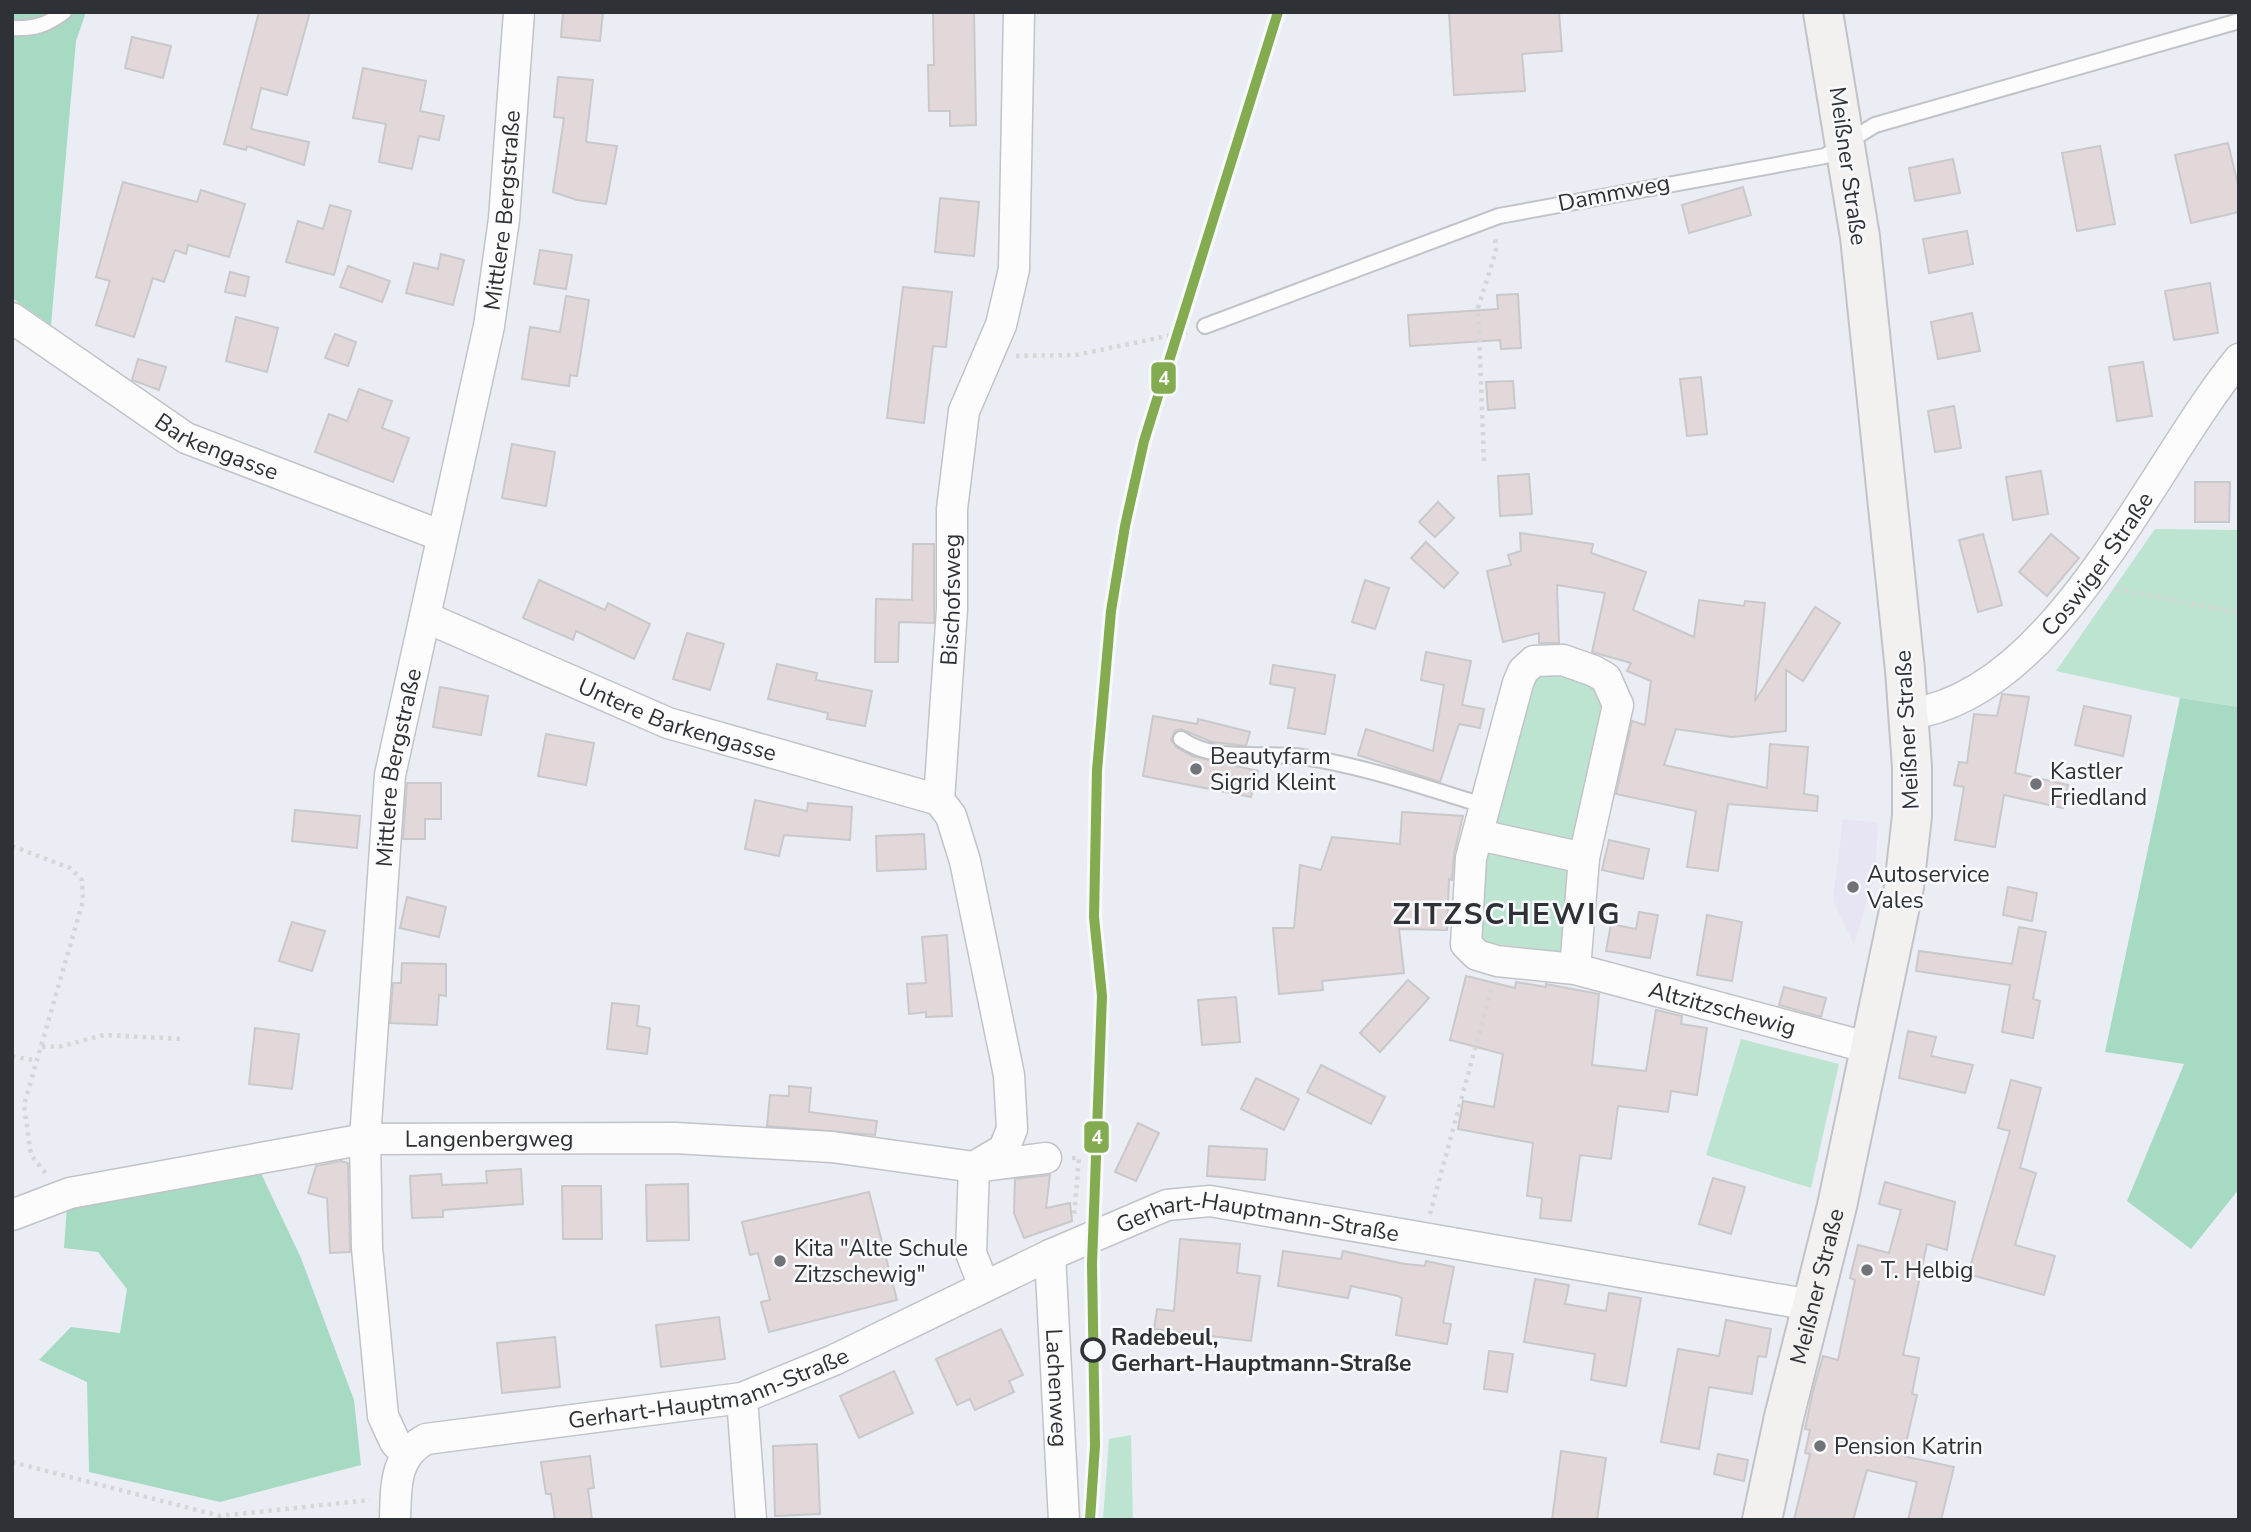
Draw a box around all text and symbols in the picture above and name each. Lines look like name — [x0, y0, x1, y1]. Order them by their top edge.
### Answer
street label: Meißner Straße — [1822, 85, 1874, 247]
street label: Mittlere Bergstraße — [476, 109, 527, 312]
street label: Dammweg — [1555, 167, 1673, 219]
line badge: 4 — [1150, 361, 1177, 395]
text: 4 — [1158, 366, 1170, 392]
street label: Barkengasse — [149, 406, 283, 487]
street label: Coswiger Straße — [2034, 486, 2160, 643]
street label: Bischofsweg — [933, 534, 968, 666]
street label: Meißner Straße — [1887, 649, 1927, 811]
street label: Mittlere Bergstraße — [368, 665, 429, 868]
street label: Untere Barkengasse — [573, 670, 780, 769]
place label: Beautyfarm Sigrid Kleint — [1210, 741, 1337, 798]
place label: Kastler Friedland — [2050, 756, 2147, 813]
marker: Beautyfarm Sigrid Kleint — [1188, 761, 1204, 777]
marker: Kastler Friedland — [2028, 776, 2044, 792]
place label: Autoservice Vales — [1866, 859, 1989, 916]
marker: Autoservice Vales — [1845, 879, 1861, 895]
district label: ZITZSCHEWIG — [1392, 894, 1622, 935]
street label: Altzitzschewig — [1645, 974, 1799, 1043]
line badge: 4 — [1083, 1120, 1110, 1154]
street label: Langenbergweg — [405, 1123, 573, 1154]
text: 4 — [1091, 1125, 1103, 1151]
street label: Gerhart-Hauptmann-Straße — [1111, 1184, 1402, 1249]
street label: Meißner Straße — [1782, 1205, 1851, 1368]
place label: Kita "Alte Schule Zitzschewig" — [794, 1233, 968, 1290]
marker: Kita "Alte Schule Zitzschewig" — [772, 1253, 788, 1269]
place label: T. Helbig — [1881, 1255, 1973, 1286]
marker: T. Helbig — [1859, 1262, 1875, 1278]
place label: Radebeul, Gerhart-Hauptmann-Straße — [1111, 1322, 1411, 1379]
street label: Lachenweg — [1038, 1328, 1076, 1448]
marker: Radebeul, Gerhart-Hauptmann-Straße — [1081, 1338, 1105, 1362]
street label: Gerhart-Hauptmann-Straße — [566, 1340, 854, 1436]
place label: Pension Katrin — [1834, 1431, 1983, 1462]
marker: Pension Katrin — [1812, 1438, 1828, 1454]

